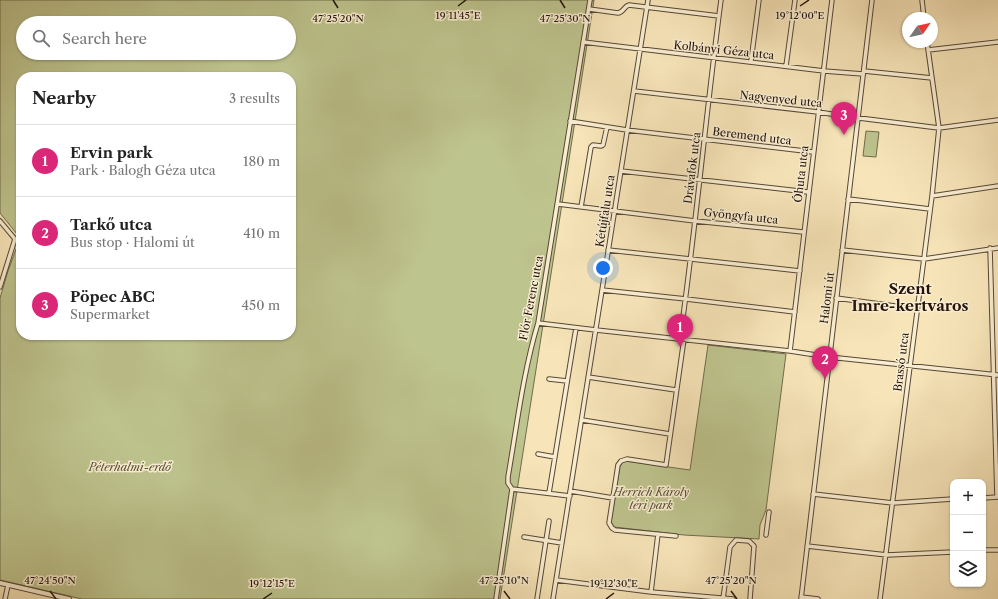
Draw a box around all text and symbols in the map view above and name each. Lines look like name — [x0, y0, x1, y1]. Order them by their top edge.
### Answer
text: 19°11'45"E — [435, 9, 481, 22]
text: 19°12'00"E — [776, 9, 824, 22]
text: 47°25'20"N — [312, 12, 364, 25]
text: 47°25'30"N — [539, 12, 591, 25]
north arrow — [902, 12, 938, 48]
search box — [16, 16, 296, 60]
icon: search — [30, 27, 52, 49]
text: Search here — [62, 29, 147, 48]
street label: Kolbányi Géza utca — [673, 38, 775, 62]
text: Nearby — [32, 88, 96, 108]
street label: Nagyenyed utca — [739, 88, 823, 110]
text: 3 results — [229, 90, 280, 106]
pin: 3 — [831, 102, 857, 135]
street label: Beremend utca — [712, 124, 793, 148]
street label: Drávafok utca — [681, 131, 703, 205]
text: Ervin park — [70, 143, 153, 162]
street label: Óhuta utca — [791, 144, 811, 203]
text: 1 — [42, 153, 48, 169]
text: 180 m — [243, 153, 280, 169]
text: Park · Balogh Géza utca — [70, 162, 216, 178]
street label: Kétújfalu utca — [592, 174, 618, 248]
street label: Gyöngyfa utca — [703, 205, 779, 227]
text: Tarkő utca — [70, 215, 152, 234]
text: 2 — [41, 225, 49, 241]
text: 410 m — [243, 225, 280, 241]
text: Bus stop · Halomi út — [70, 234, 195, 250]
street label: Flór Ferenc utca — [516, 254, 546, 341]
your location — [593, 258, 613, 278]
street label: Halomi út — [817, 271, 837, 325]
district label: Szent Imre-kertváros — [851, 279, 969, 315]
text: Pöpec ABC — [70, 287, 155, 306]
text: 3 — [41, 297, 49, 313]
text: 450 m — [242, 297, 280, 313]
text: Supermarket — [70, 306, 150, 322]
pin: 1 — [667, 314, 693, 347]
street label: Brassó utca — [890, 331, 912, 392]
pin: 2 — [812, 346, 838, 379]
park label: Péterhalmi-erdő — [88, 460, 173, 474]
map controls — [950, 479, 986, 587]
button: + — [950, 479, 986, 515]
park label: Herrich Károly téri park — [612, 485, 690, 512]
button: − — [950, 515, 986, 551]
button: layers — [950, 551, 986, 587]
text: 47°24'50"N — [24, 574, 76, 587]
text: 47°25'10"N — [479, 574, 529, 587]
text: 47°25'20"N — [705, 574, 757, 587]
text: 19°12'15"E — [249, 577, 295, 590]
text: 19°12'30"E — [590, 577, 638, 590]

